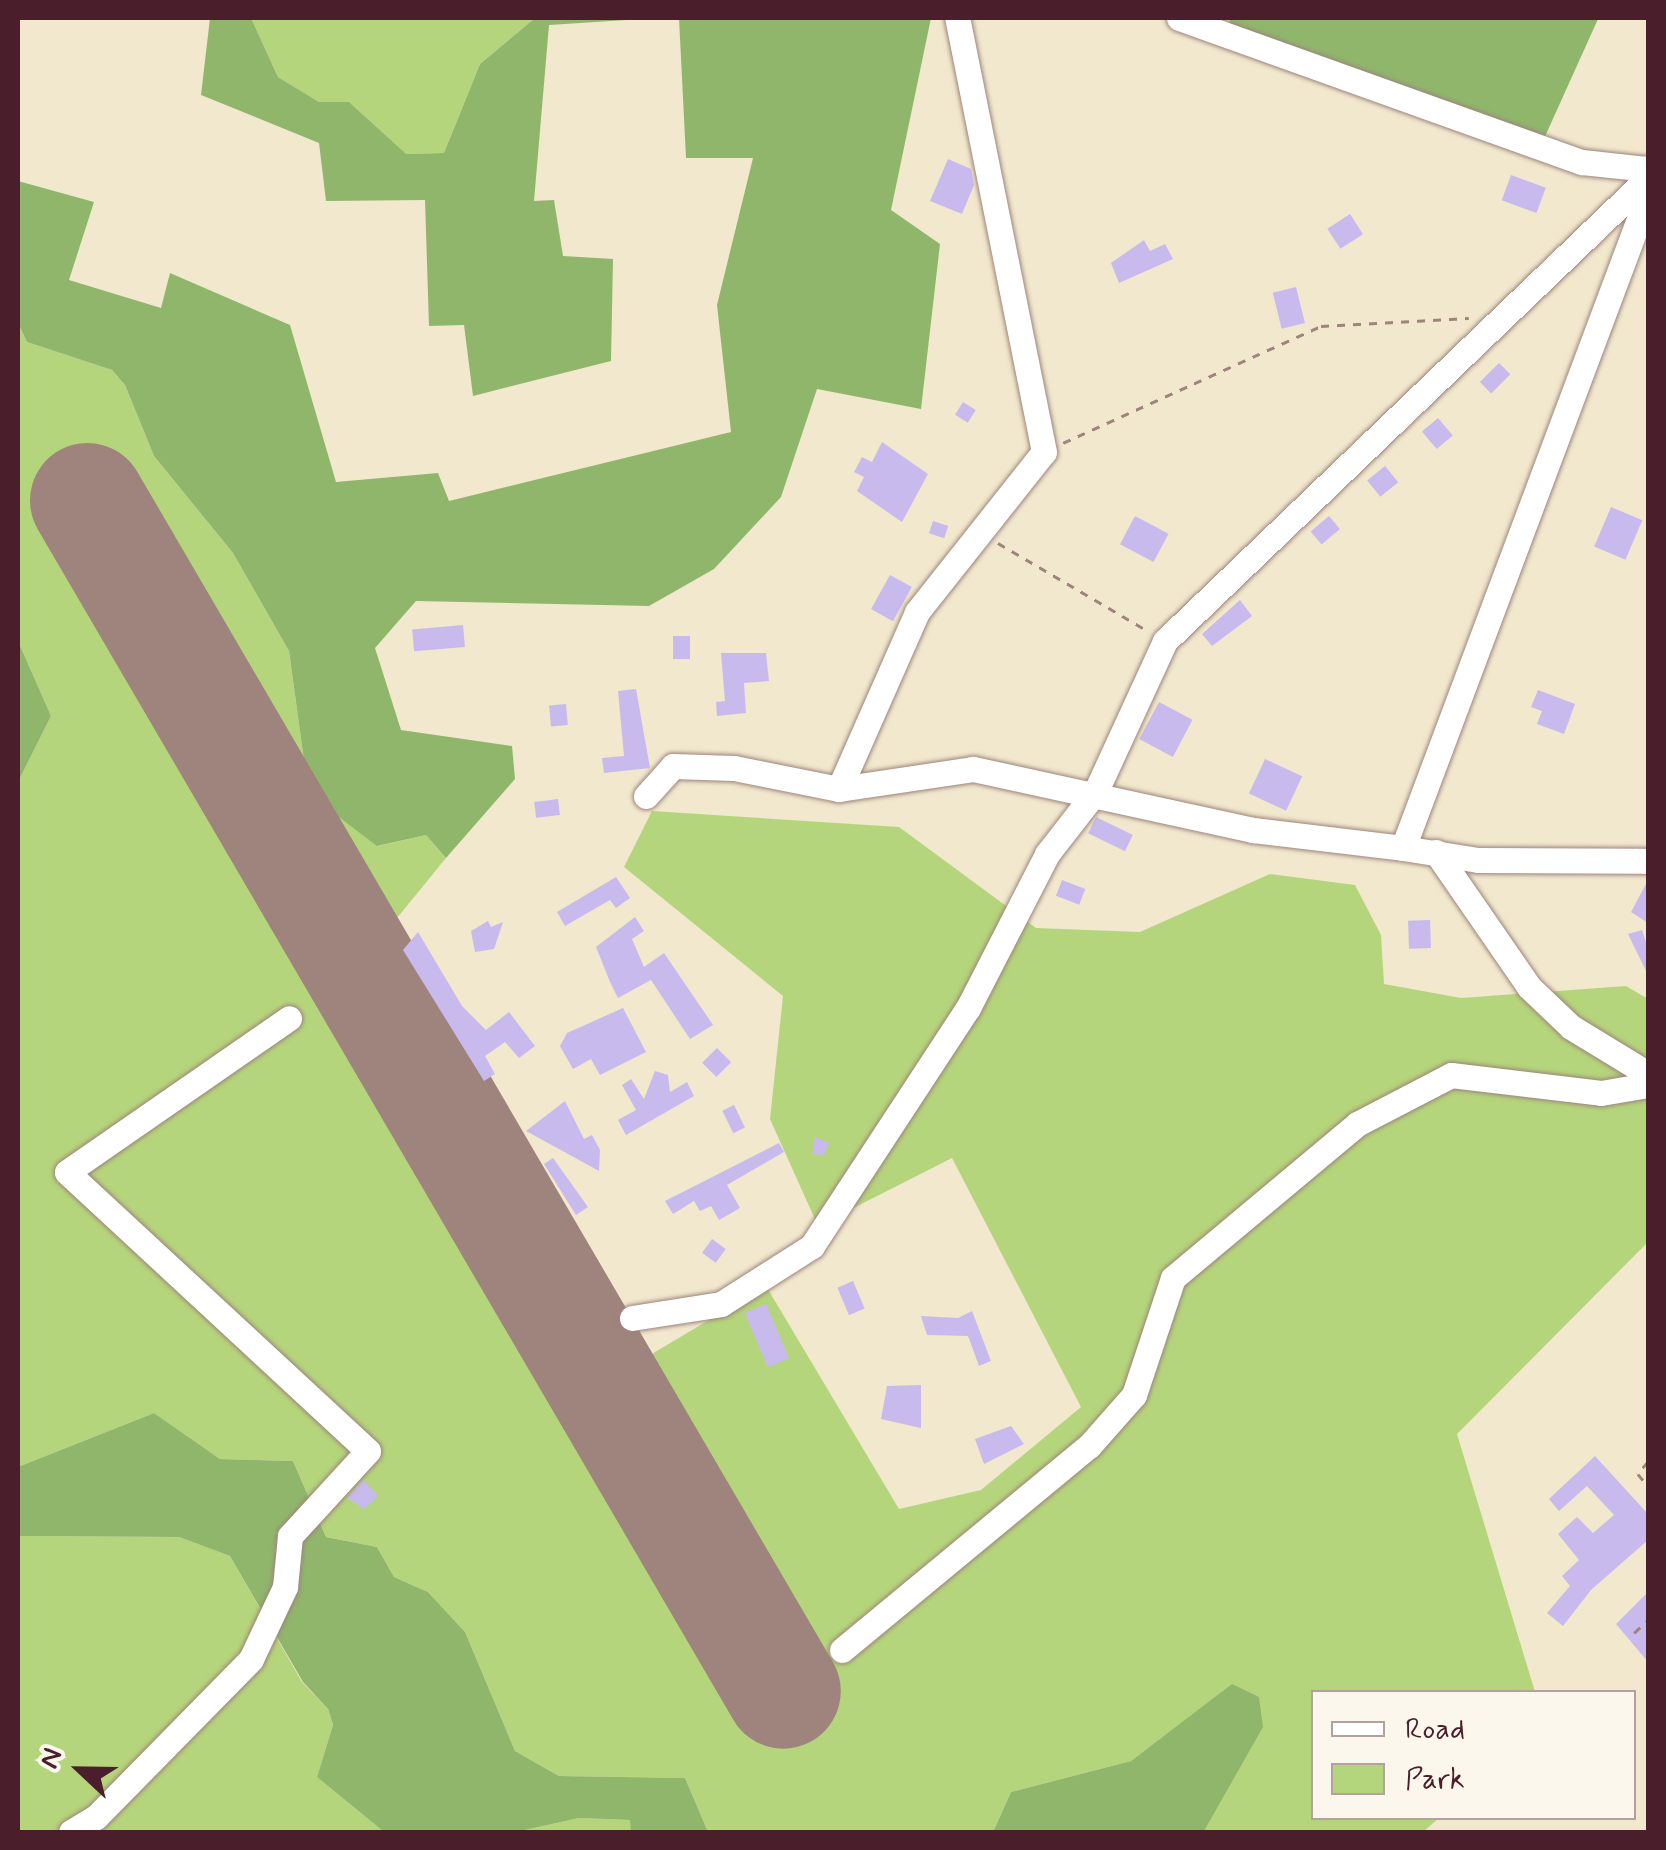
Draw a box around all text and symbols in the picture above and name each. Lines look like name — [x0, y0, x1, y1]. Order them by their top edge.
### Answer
legend — [1311, 1690, 1636, 1820]
text: Road — [1405, 1710, 1465, 1749]
north arrow — [30, 1720, 130, 1820]
text: N — [31, 1743, 72, 1774]
text: Park — [1405, 1760, 1465, 1799]

